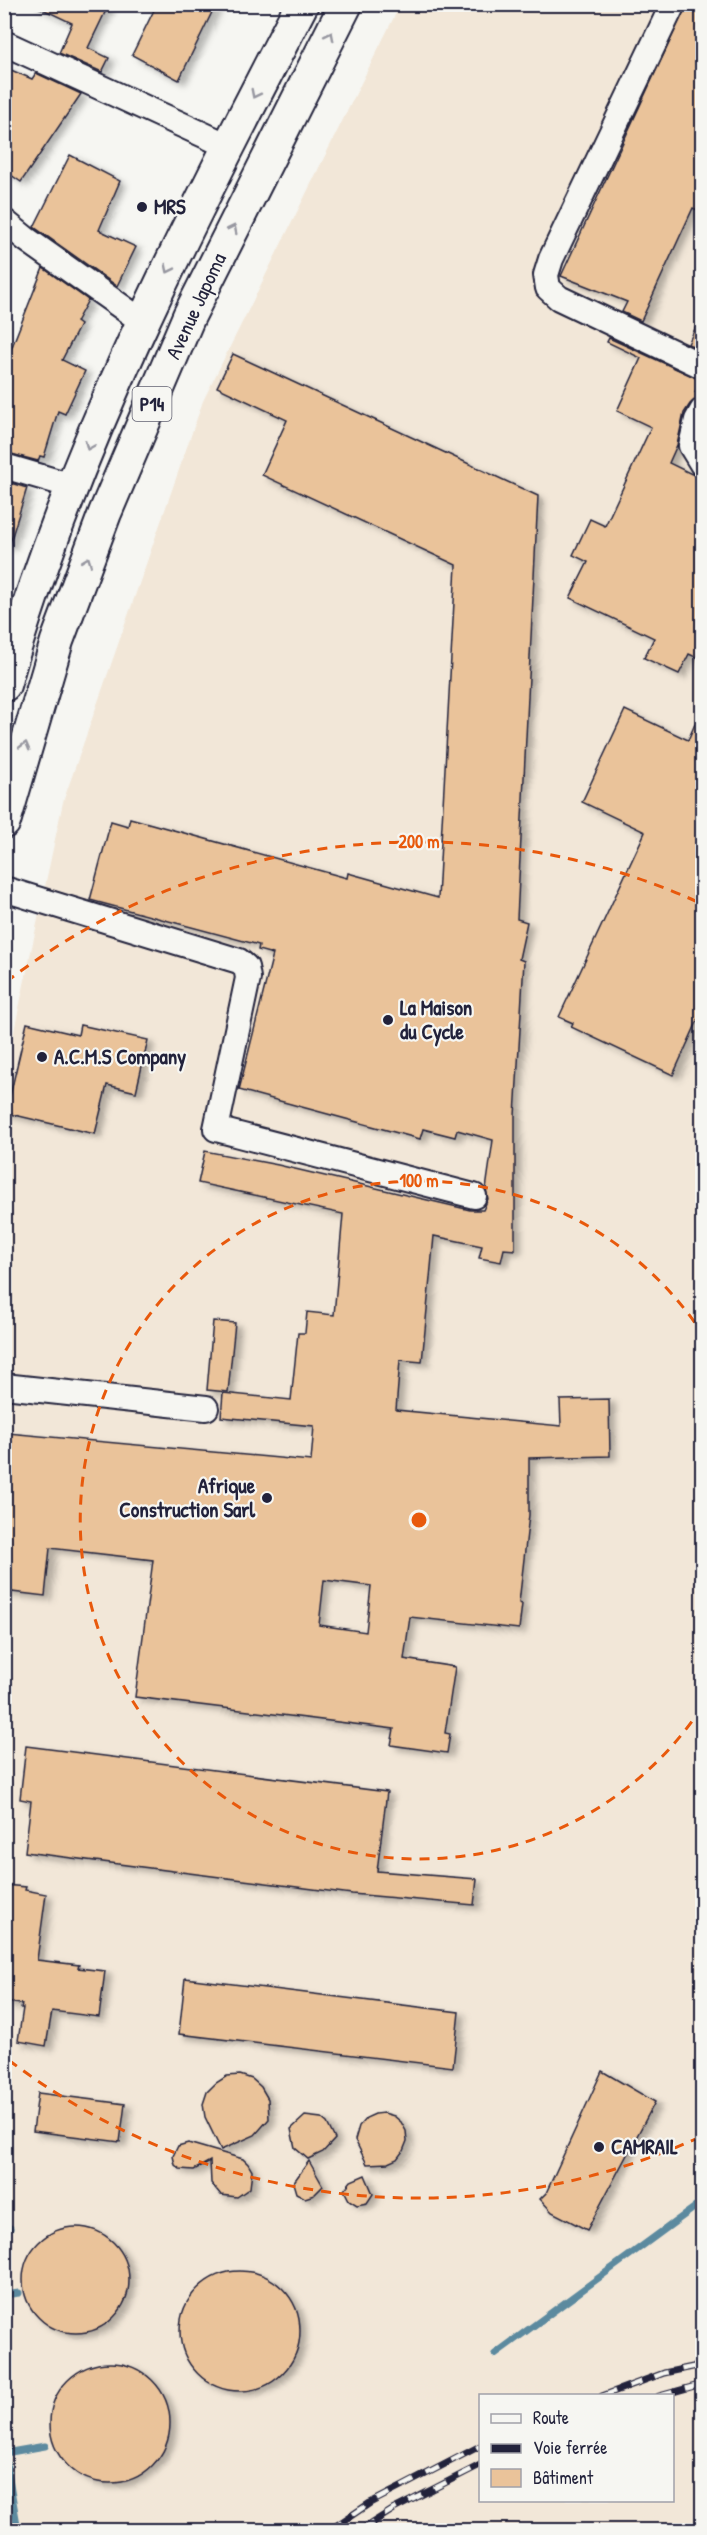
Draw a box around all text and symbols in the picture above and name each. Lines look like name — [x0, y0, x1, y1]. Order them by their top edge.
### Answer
one-way arrow — [323, 31, 334, 42]
one-way arrow — [251, 87, 263, 98]
place label: MRS — [154, 192, 186, 221]
marker: MRS — [135, 200, 149, 214]
one-way arrow — [226, 224, 237, 235]
street label: Avenue Japoma — [158, 248, 233, 364]
one-way arrow — [165, 262, 177, 273]
road number: P14 — [132, 387, 172, 421]
one-way arrow — [85, 440, 97, 451]
one-way arrow — [80, 556, 92, 567]
one-way arrow — [18, 741, 30, 751]
text: 200 m — [399, 829, 439, 854]
place label: La Maison du Cycle — [400, 993, 472, 1047]
marker: La Maison du Cycle — [381, 1013, 395, 1027]
place label: A.C.M.S Company — [54, 1042, 186, 1072]
marker: A.C.M.S Company — [35, 1050, 49, 1064]
text: 100 m — [399, 1168, 439, 1193]
place label: Afrique Construction Sarl — [119, 1471, 256, 1524]
marker: Afrique Construction Sarl — [260, 1491, 274, 1505]
centre of rings — [409, 1510, 429, 1530]
place label: CAMRAIL — [611, 2132, 678, 2161]
marker: CAMRAIL — [592, 2140, 606, 2154]
legend — [479, 2394, 674, 2502]
text: Route — [533, 2405, 569, 2430]
text: Voie ferrée — [533, 2435, 608, 2460]
text: Bâtiment — [533, 2465, 594, 2490]

